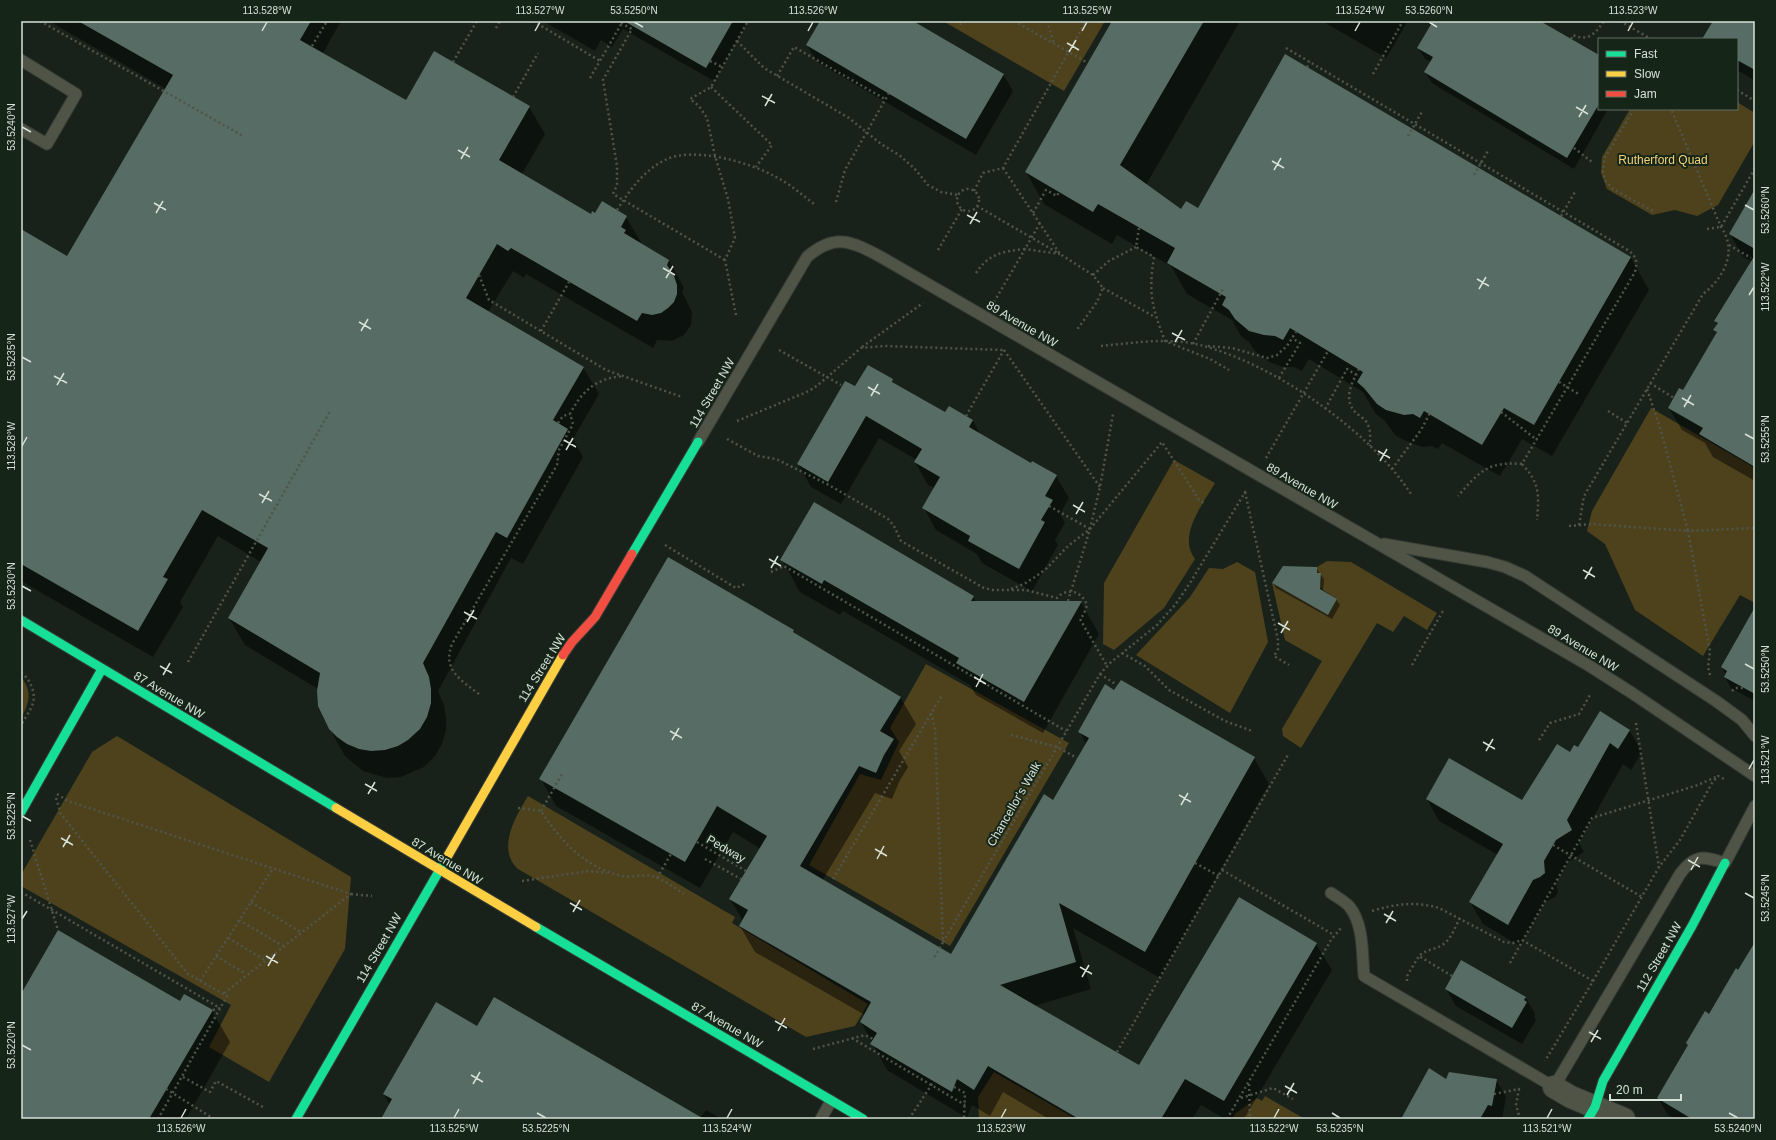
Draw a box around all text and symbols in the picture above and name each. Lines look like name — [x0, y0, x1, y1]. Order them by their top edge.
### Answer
text: 113.528°W — [243, 5, 292, 16]
text: 113.527°W — [516, 5, 565, 16]
text: 53.5250°N — [610, 5, 658, 16]
text: 113.526°W — [789, 5, 838, 16]
text: 113.525°W — [1063, 5, 1112, 16]
text: 113.524°W — [1336, 5, 1385, 16]
text: 53.5260°N — [1405, 5, 1453, 16]
text: 113.523°W — [1609, 5, 1658, 16]
legend — [1598, 38, 1738, 110]
text: Fast — [1634, 47, 1658, 61]
text: Slow — [1634, 67, 1660, 81]
text: Jam — [1634, 87, 1657, 101]
text: 53.5240°N — [6, 103, 17, 151]
park label: Rutherford Quad — [1618, 153, 1708, 167]
text: 53.5260°N — [1760, 186, 1771, 234]
text: 113.522°W — [1760, 262, 1771, 311]
street label: 89 Avenue NW — [984, 298, 1061, 350]
text: 53.5235°N — [6, 333, 17, 381]
street label: 114 Street NW — [686, 355, 738, 430]
text: 53.5255°N — [1760, 415, 1771, 463]
text: 113.528°W — [6, 421, 17, 470]
street label: 89 Avenue NW — [1264, 460, 1341, 512]
text: 53.5230°N — [6, 562, 17, 610]
street label: 89 Avenue NW — [1545, 621, 1621, 675]
street label: 114 Street NW — [515, 631, 569, 705]
text: 53.5250°N — [1760, 645, 1771, 693]
street label: 87 Avenue NW — [131, 668, 207, 722]
text: 113.521°W — [1760, 735, 1771, 784]
street label: Chancellor's Walk — [984, 758, 1044, 849]
text: 53.5225°N — [6, 792, 17, 840]
street label: Pedway — [704, 832, 748, 866]
street label: 87 Avenue NW — [409, 834, 485, 888]
text: 53.5245°N — [1760, 874, 1771, 922]
text: 113.527°W — [6, 894, 17, 943]
street label: 114 Street NW — [353, 910, 405, 985]
street label: 112 Street NW — [1633, 919, 1685, 994]
street label: 87 Avenue NW — [689, 999, 766, 1051]
text: 53.5220°N — [6, 1021, 17, 1069]
scale bar — [1610, 1076, 1681, 1102]
text: 20 m — [1616, 1083, 1643, 1097]
text: 113.526°W — [157, 1123, 206, 1134]
text: 113.525°W — [430, 1123, 479, 1134]
text: 53.5225°N — [522, 1123, 570, 1134]
text: 113.524°W — [703, 1123, 752, 1134]
text: 113.523°W — [977, 1123, 1026, 1134]
text: 113.522°W — [1250, 1123, 1299, 1134]
text: 53.5235°N — [1316, 1123, 1364, 1134]
text: 113.521°W — [1523, 1123, 1572, 1134]
text: 53.5240°N — [1714, 1123, 1762, 1134]

